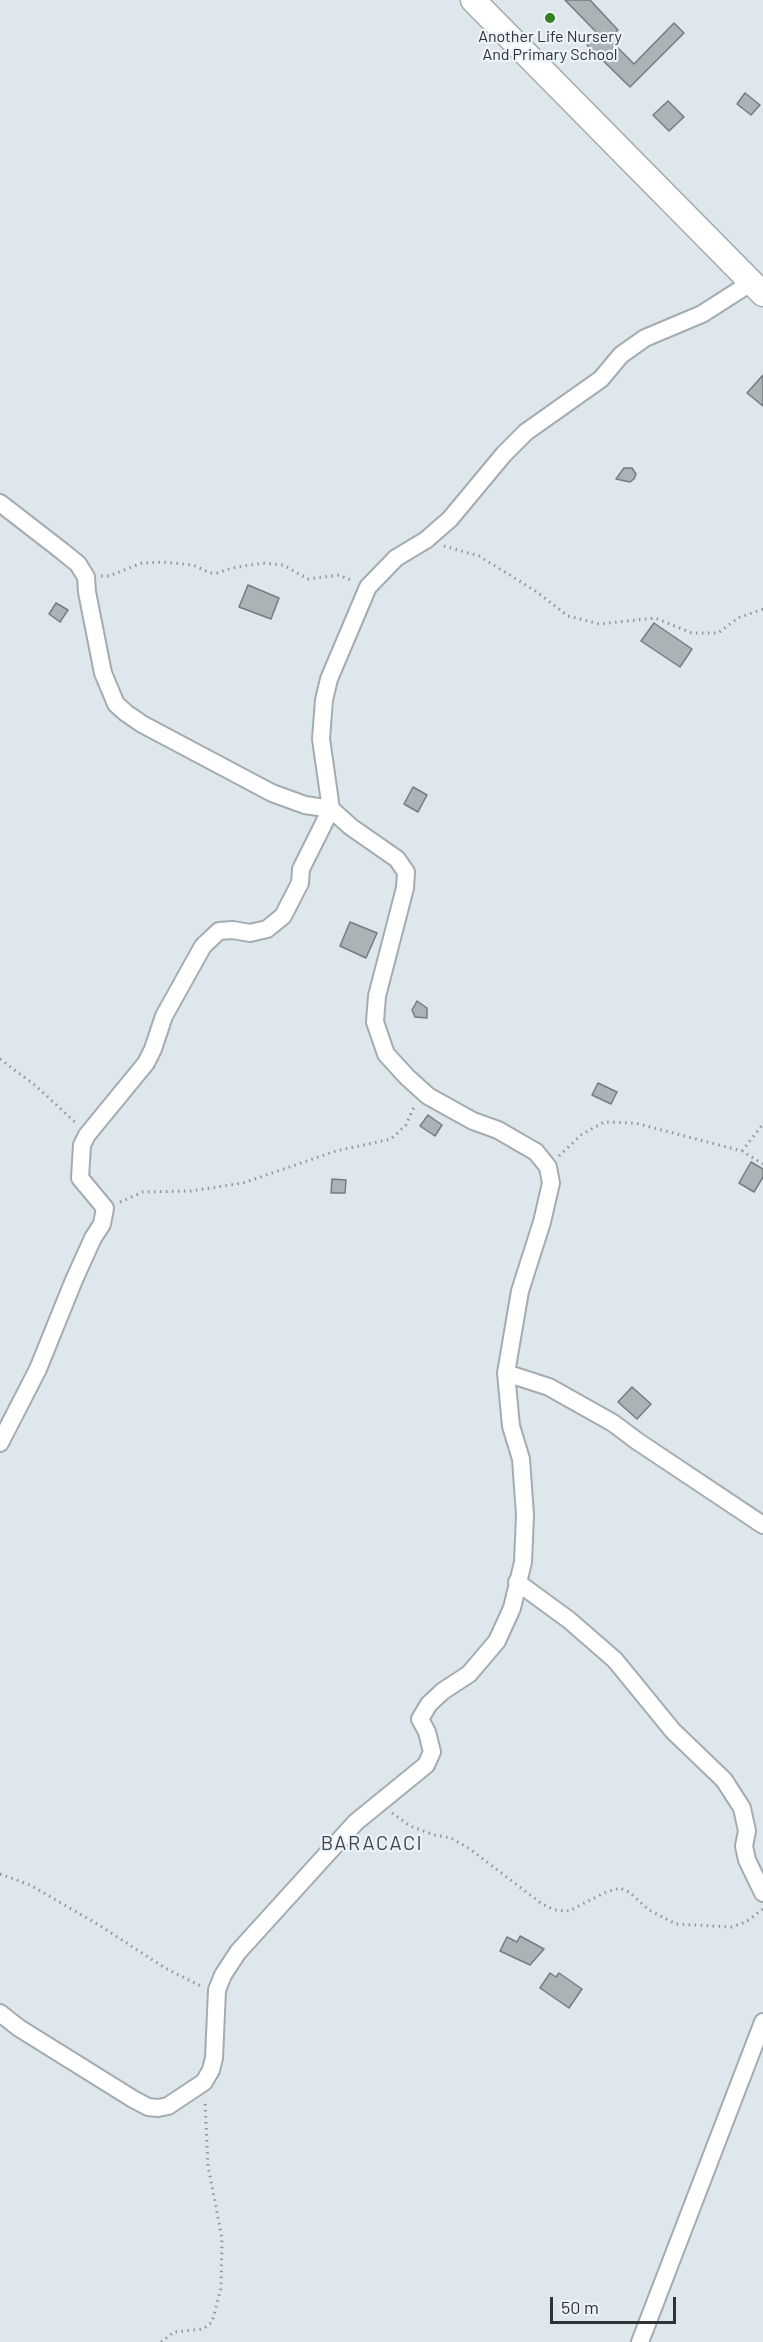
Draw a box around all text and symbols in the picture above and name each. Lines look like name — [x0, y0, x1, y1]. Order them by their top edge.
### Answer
marker: Another Life Nursery And Primary School — [543, 11, 557, 25]
place label: Another Life Nursery And Primary School — [478, 27, 622, 65]
district label: BARACACI — [321, 1831, 423, 1855]
scale bar — [553, 2285, 679, 2323]
text: 50 m — [561, 2296, 599, 2318]

